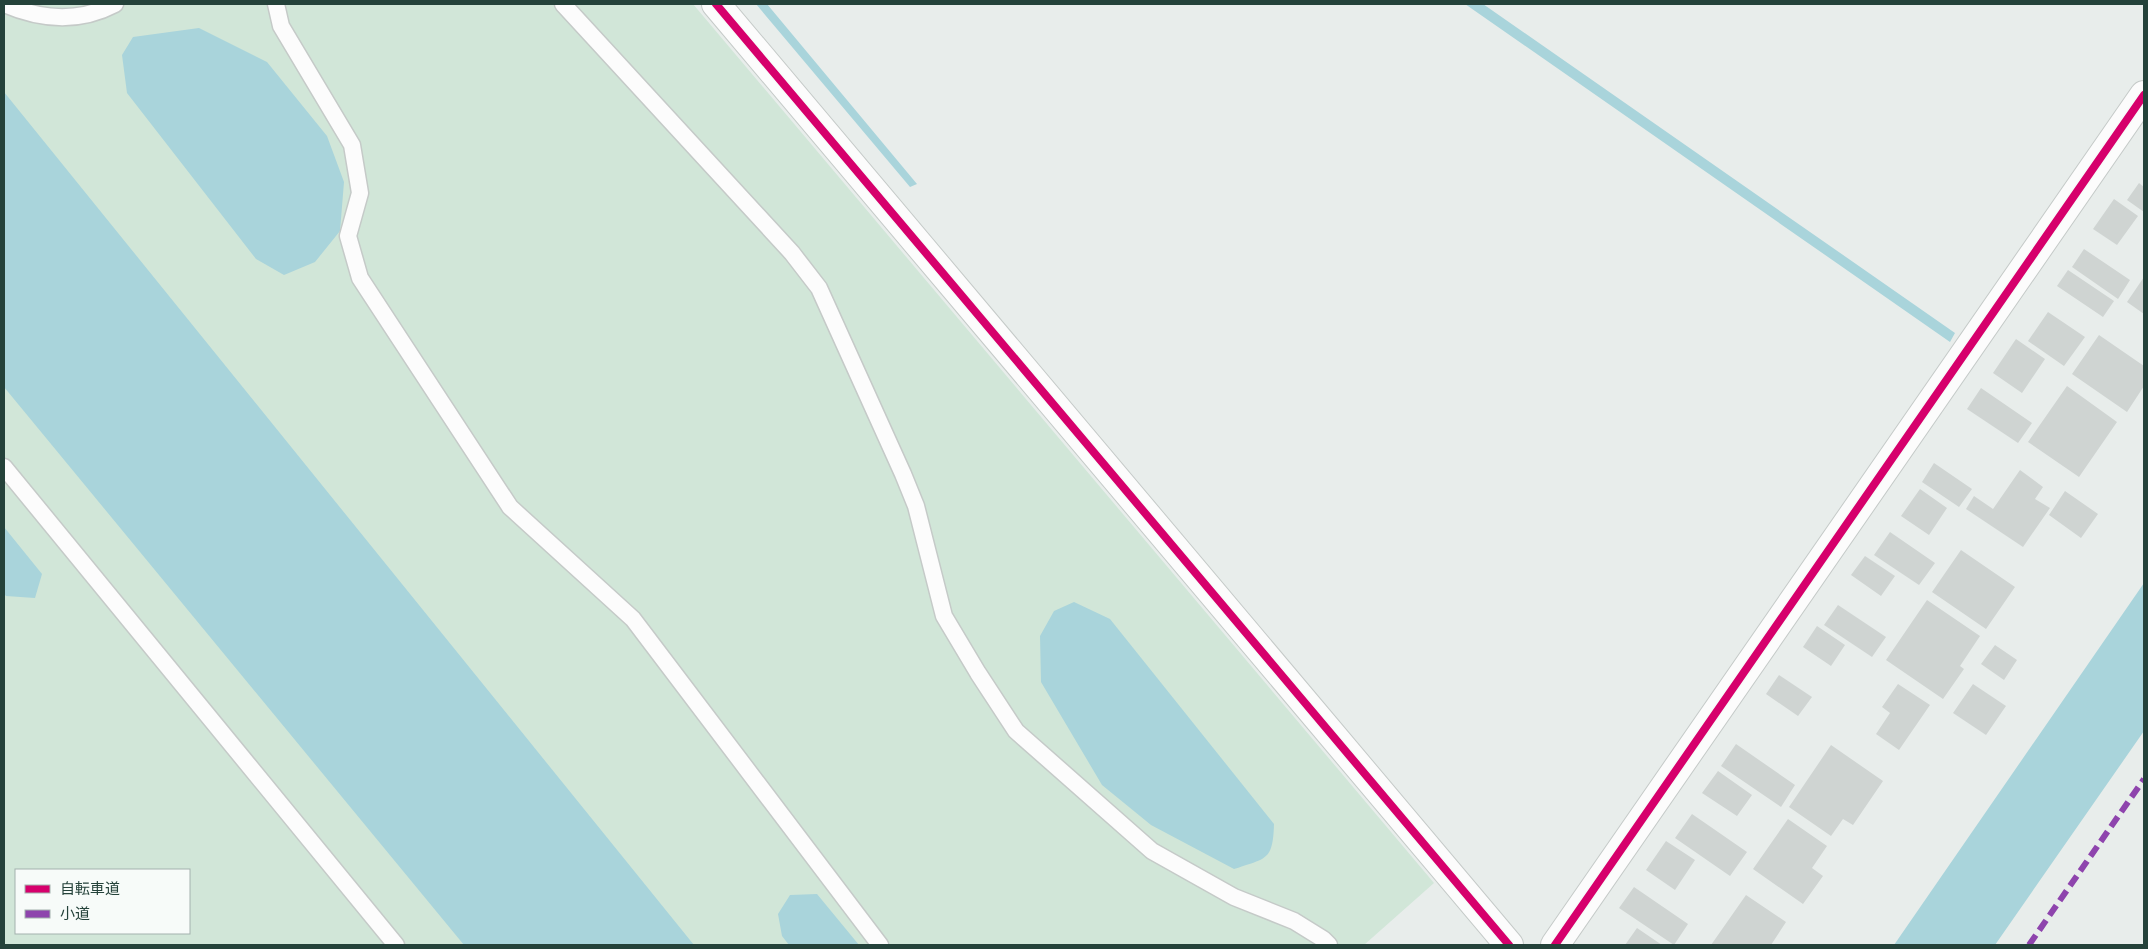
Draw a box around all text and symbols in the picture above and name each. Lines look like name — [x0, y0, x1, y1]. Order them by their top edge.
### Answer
legend — [15, 869, 190, 934]
text: 自転車道 — [60, 880, 120, 898]
text: 小道 — [60, 905, 90, 923]

